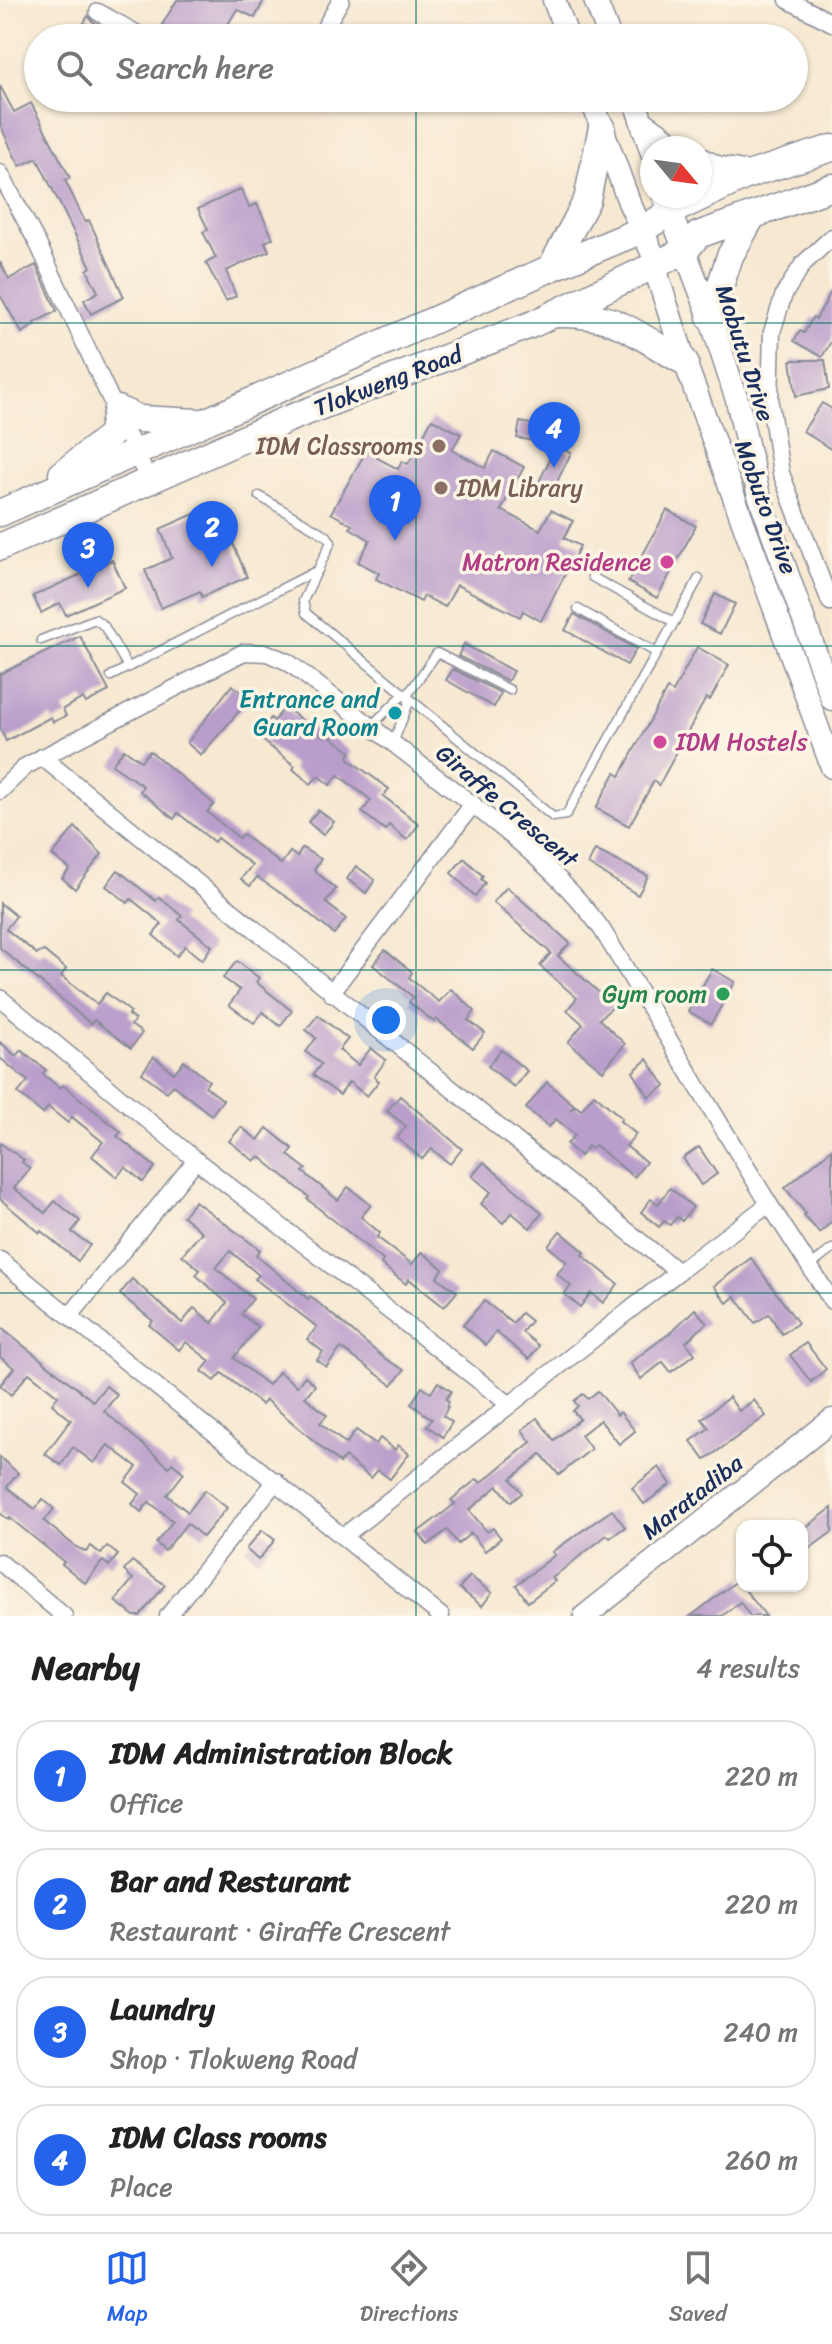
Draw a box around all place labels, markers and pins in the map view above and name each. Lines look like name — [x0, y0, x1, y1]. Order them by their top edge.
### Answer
pin: 4 — [528, 402, 580, 468]
place label: IDM Classrooms — [255, 425, 423, 467]
marker: IDM Classrooms — [430, 437, 448, 455]
place label: IDM Library — [456, 467, 583, 509]
pin: 1 — [369, 475, 421, 541]
marker: IDM Library — [432, 479, 450, 497]
pin: 2 — [186, 501, 238, 567]
pin: 3 — [62, 522, 114, 588]
place label: Matron Residence — [462, 541, 651, 583]
marker: Matron Residence — [658, 553, 676, 571]
place label: Entrance and Guard Room — [239, 678, 381, 748]
marker: Entrance and Guard Room — [386, 704, 404, 722]
place label: IDM Hostels — [675, 721, 809, 763]
marker: IDM Hostels — [651, 733, 669, 751]
place label: Gym room — [602, 973, 707, 1015]
marker: Gym room — [714, 985, 732, 1003]

